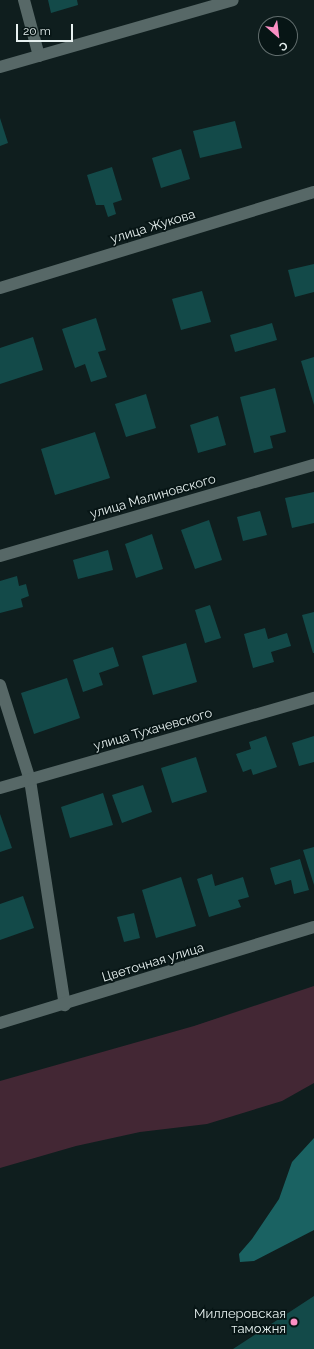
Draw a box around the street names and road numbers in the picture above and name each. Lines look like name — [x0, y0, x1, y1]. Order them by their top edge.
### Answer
street label: улица Жукова — [109, 207, 197, 247]
street label: улица Малиновского — [88, 472, 218, 522]
street label: улица Тухачевского — [92, 706, 214, 754]
street label: Цветочная улица — [100, 940, 206, 986]

